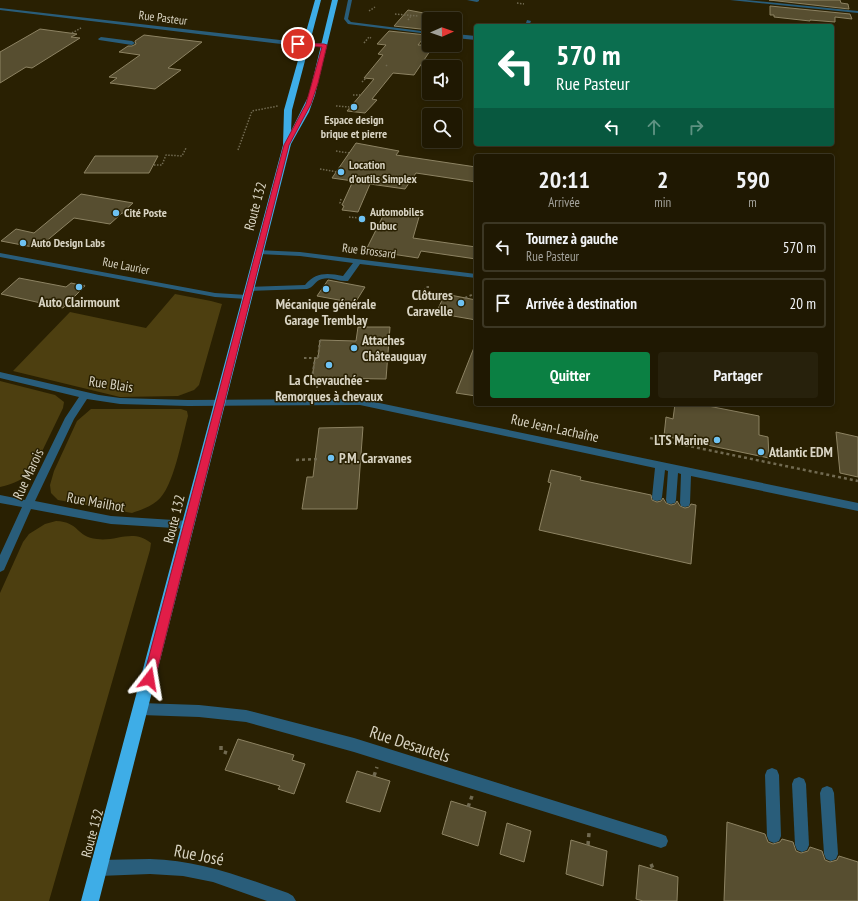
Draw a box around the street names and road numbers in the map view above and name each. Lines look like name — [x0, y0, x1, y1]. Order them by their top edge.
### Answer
street label: Rue Pasteur — [138, 7, 189, 28]
street label: Route 132 — [240, 180, 270, 232]
street label: Rue Brossard — [341, 240, 397, 261]
street label: Rue Laurier — [101, 254, 151, 278]
street label: Rue Blais — [88, 372, 135, 396]
street label: Rue Jean-Lachaîne — [509, 410, 601, 446]
street label: Rue Marois — [8, 446, 48, 502]
street label: Rue Mailhot — [66, 488, 126, 516]
street label: Route 132 — [159, 493, 189, 545]
street label: Rue Desautels — [367, 721, 453, 767]
street label: Route 132 — [77, 807, 107, 859]
street label: Rue José — [172, 839, 226, 871]

